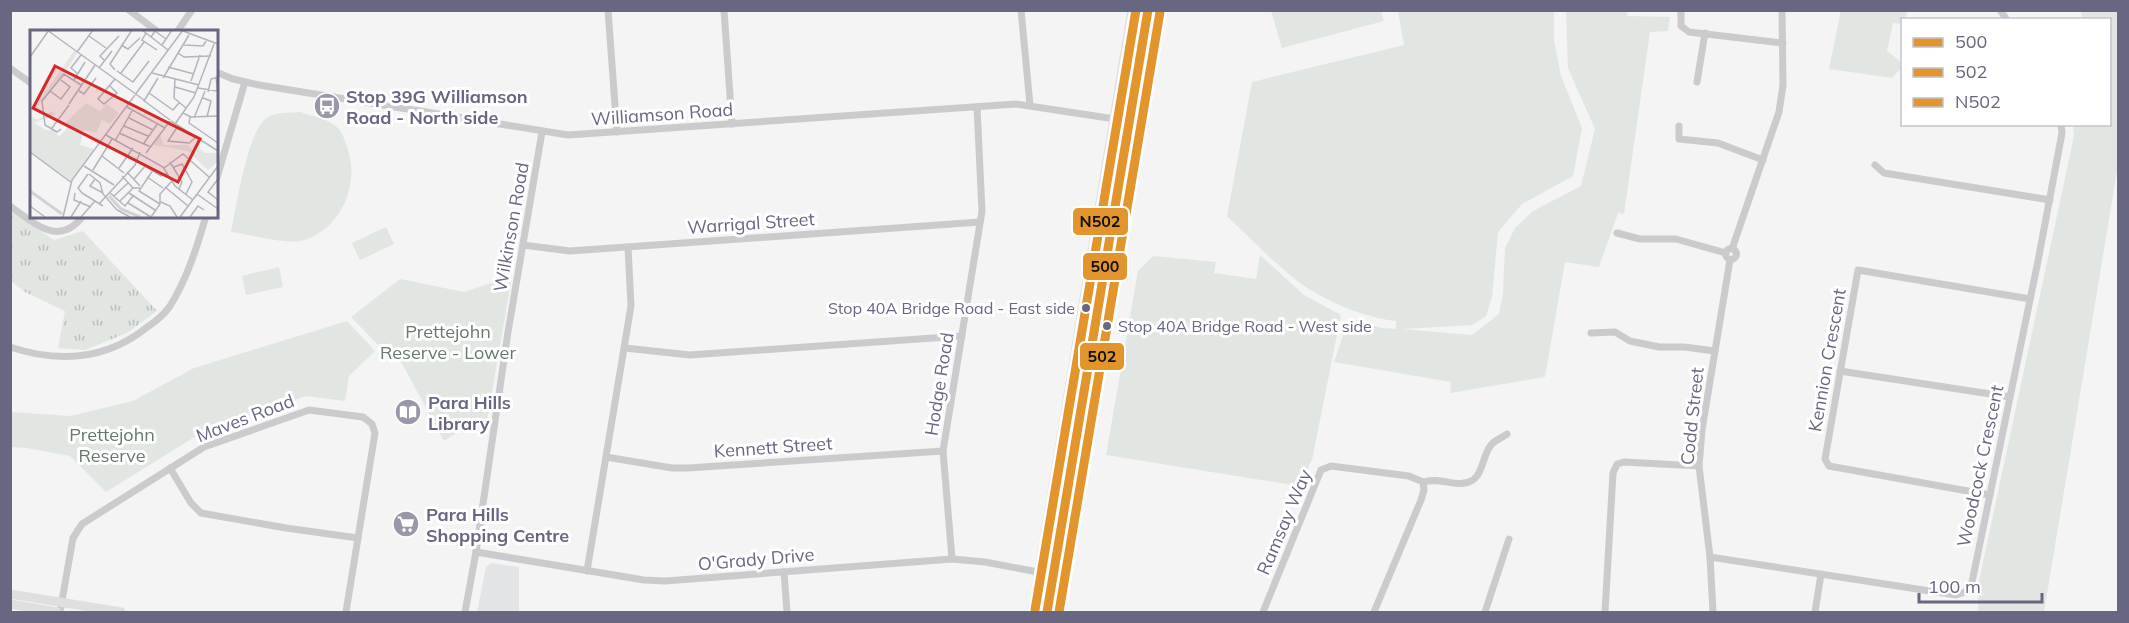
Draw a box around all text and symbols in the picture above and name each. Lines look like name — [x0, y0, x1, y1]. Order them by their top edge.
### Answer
legend — [1901, 18, 2111, 126]
inset map — [30, 30, 218, 218]
text: 500 — [1955, 30, 1987, 53]
text: 502 — [1955, 60, 1987, 83]
place label: Stop 39G Williamson Road - North side — [346, 85, 528, 129]
text: N502 — [1955, 90, 2001, 113]
bus stop icon: Stop 39G Williamson Road - North side — [312, 91, 342, 121]
street label: Williamson Road — [590, 98, 734, 130]
street label: Wilkinson Road — [488, 160, 534, 294]
street label: Warrigal Street — [687, 207, 815, 239]
line badge: N502 — [1072, 207, 1129, 236]
text: N502 — [1080, 211, 1120, 231]
line badge: 500 — [1082, 252, 1128, 281]
text: 500 — [1091, 256, 1119, 276]
street label: Kennion Crescent — [1803, 287, 1851, 433]
place label: Stop 40A Bridge Road - East side — [828, 298, 1075, 318]
marker: Stop 40A Bridge Road - East side — [1080, 302, 1092, 314]
place label: Stop 40A Bridge Road - West side — [1118, 316, 1372, 336]
park label: Prettejohn Reserve - Lower — [380, 320, 516, 364]
marker: Stop 40A Bridge Road - West side — [1101, 320, 1113, 332]
street label: Hodge Road — [919, 331, 959, 437]
line badge: 502 — [1079, 342, 1125, 371]
text: 502 — [1088, 346, 1116, 366]
street label: Codd Street — [1675, 366, 1709, 466]
street label: Woodcock Crescent — [1952, 383, 2008, 549]
street label: Maves Road — [193, 389, 297, 447]
place label: Para Hills Library — [428, 391, 511, 435]
library icon: Para Hills Library — [393, 397, 423, 427]
park label: Prettejohn Reserve — [69, 423, 155, 467]
street label: Kennett Street — [713, 431, 833, 463]
street label: Ramsay Way — [1251, 465, 1317, 578]
place label: Para Hills Shopping Centre — [426, 503, 569, 547]
supermarket icon: Para Hills Shopping Centre — [391, 509, 421, 539]
street label: O'Grady Drive — [697, 542, 815, 576]
scale bar — [1919, 566, 2042, 604]
text: 100 m — [1928, 575, 1981, 598]

